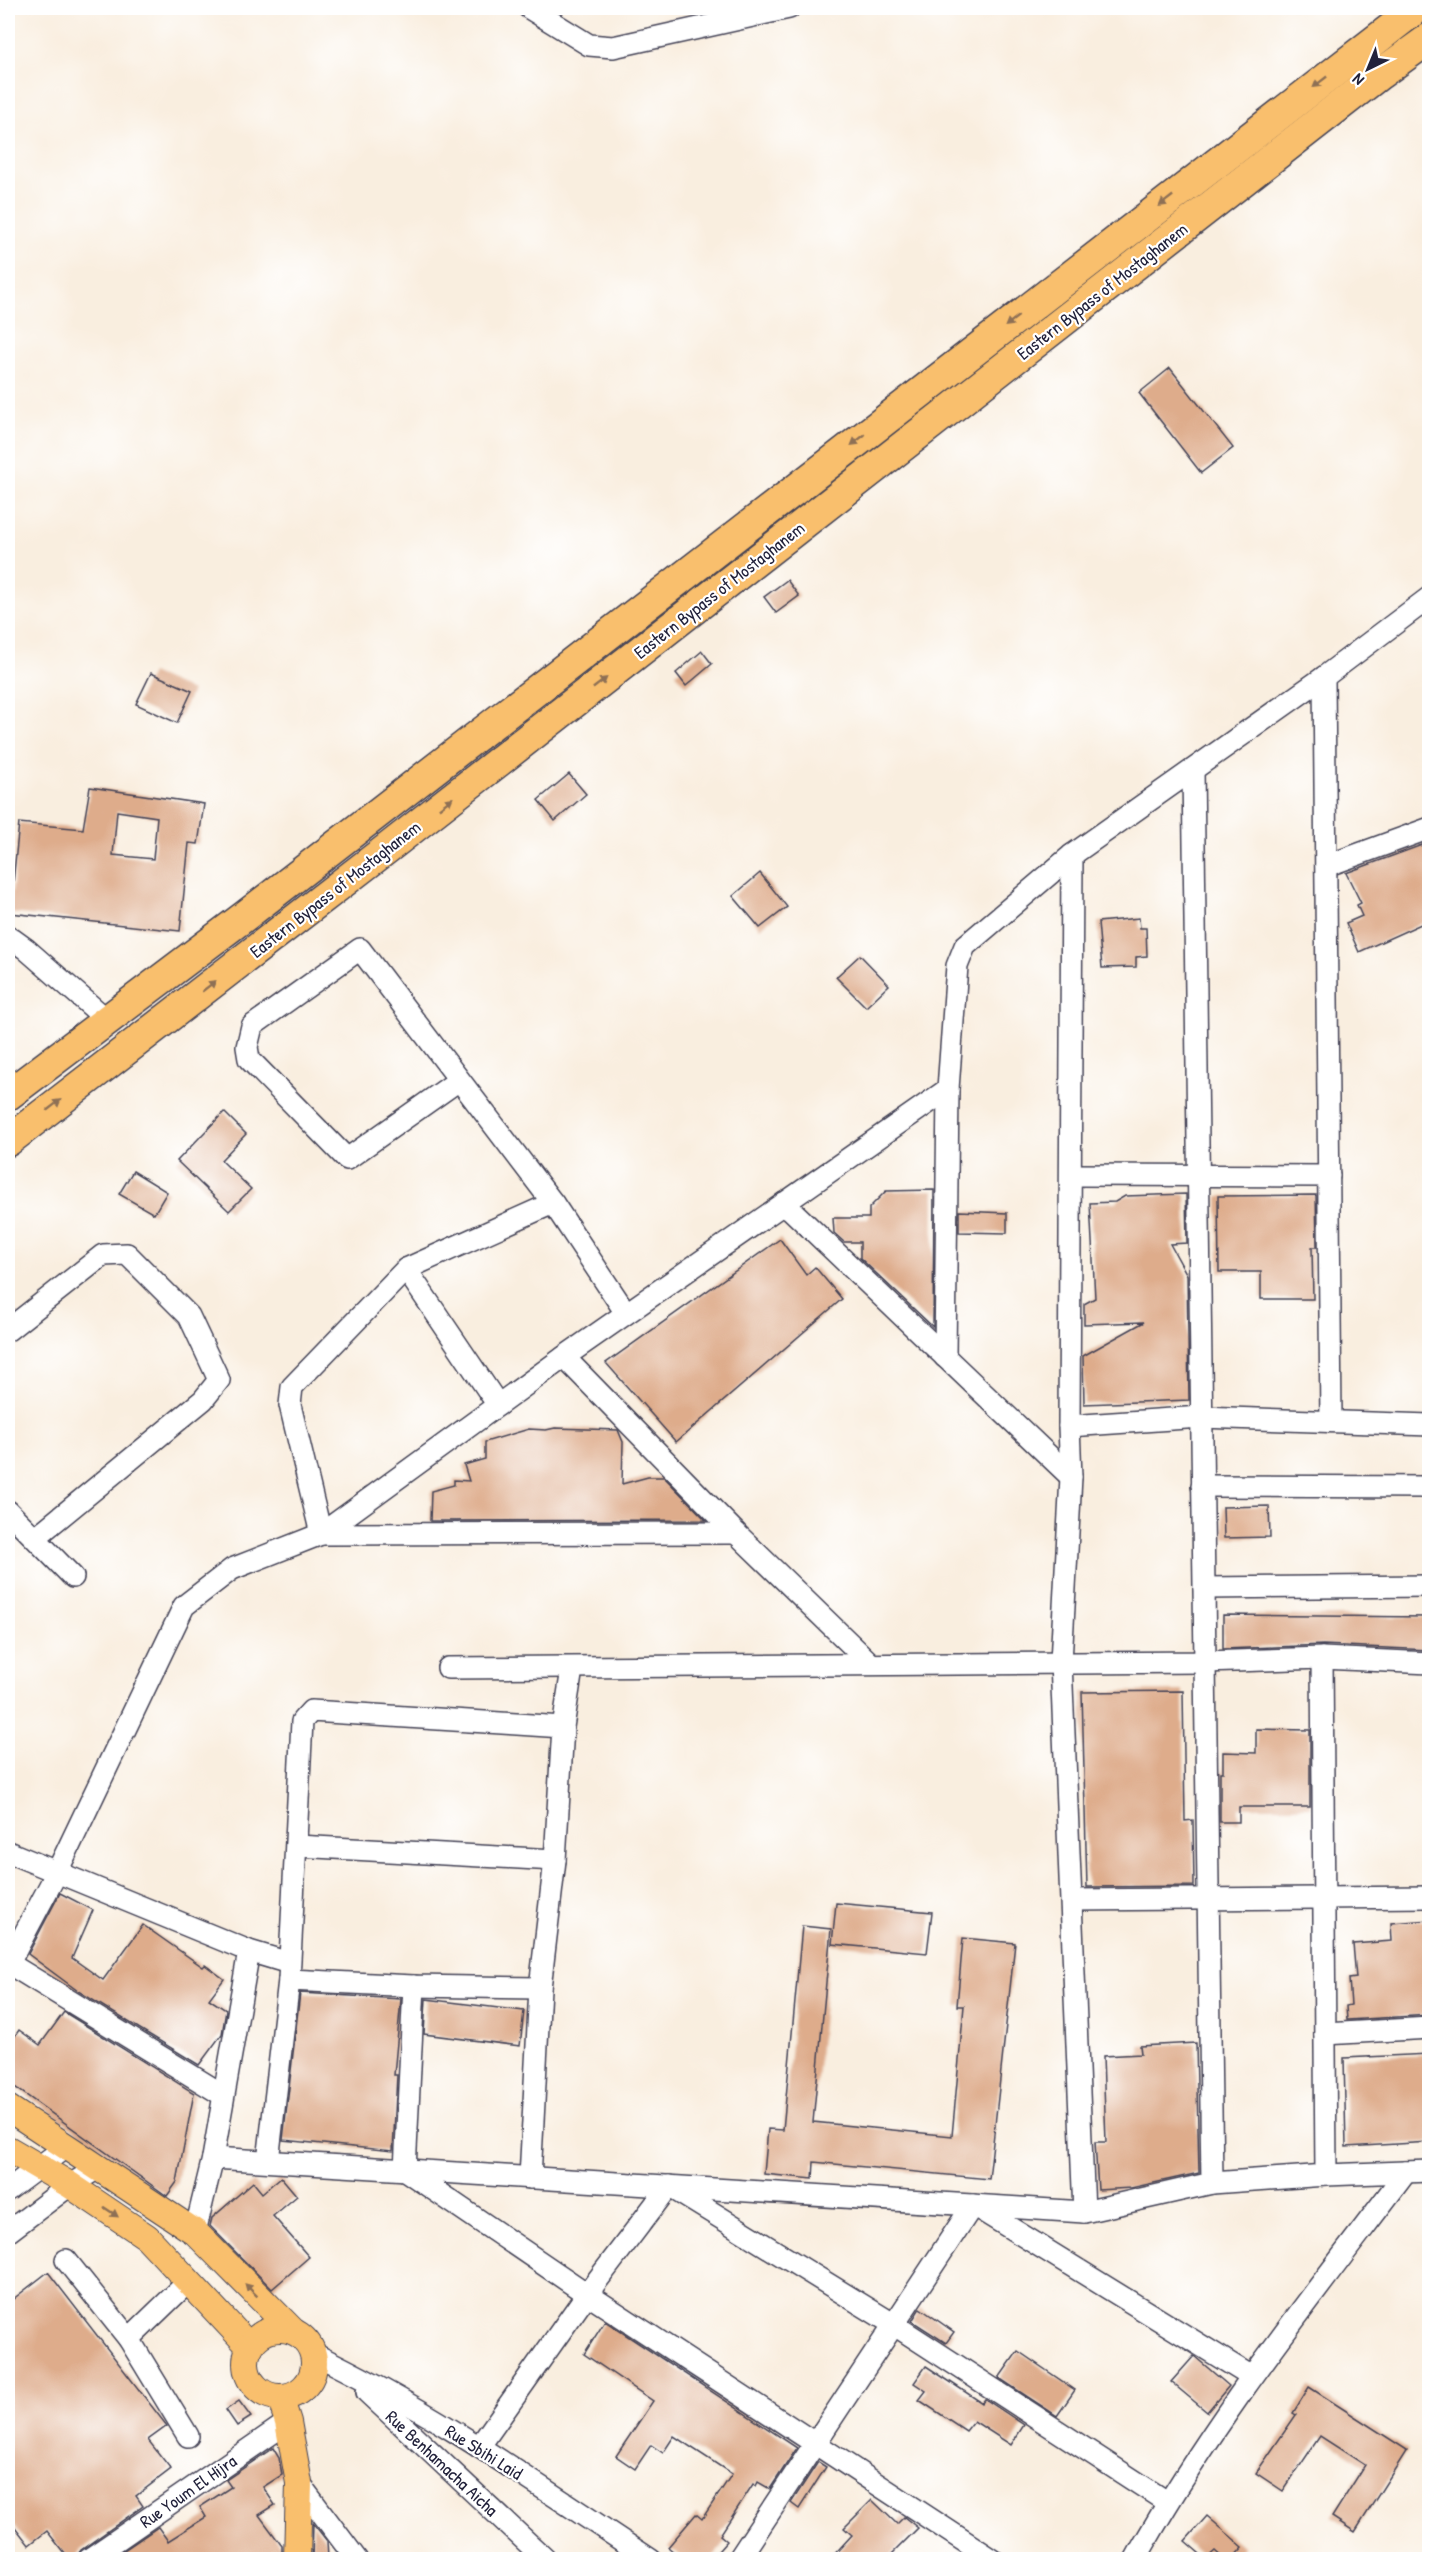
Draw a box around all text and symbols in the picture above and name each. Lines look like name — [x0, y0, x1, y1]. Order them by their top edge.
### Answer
north arrow — [1338, 39, 1398, 99]
text: N — [1347, 69, 1368, 91]
one-way arrow — [1313, 75, 1328, 87]
one-way arrow — [1159, 195, 1174, 207]
street label: Eastern Bypass of Mostaghanem — [1011, 216, 1193, 366]
one-way arrow — [1005, 314, 1020, 326]
one-way arrow — [851, 434, 866, 446]
street label: Eastern Bypass of Mostaghanem — [628, 515, 810, 665]
one-way arrow — [592, 677, 608, 690]
one-way arrow — [438, 797, 454, 810]
street label: Eastern Bypass of Mostaghanem — [244, 814, 426, 964]
one-way arrow — [201, 981, 216, 993]
one-way arrow — [46, 1099, 62, 1112]
one-way arrow — [103, 2207, 119, 2218]
one-way arrow — [245, 2283, 259, 2297]
street label: Rue Benhamacha Aicha — [380, 2404, 504, 2522]
street label: Rue Sbihi Laid — [441, 2418, 527, 2486]
street label: Rue Youm El Hijra — [135, 2448, 241, 2534]

